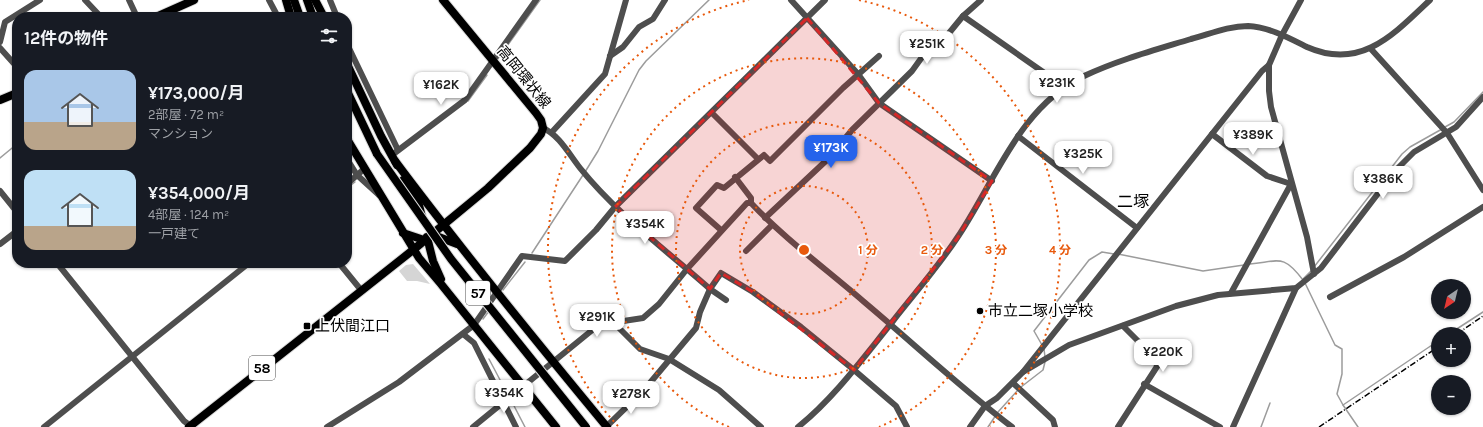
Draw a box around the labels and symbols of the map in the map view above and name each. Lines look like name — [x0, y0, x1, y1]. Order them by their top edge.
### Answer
pin: ¥251K — [899, 31, 955, 65]
street label: 高岡環状線 — [493, 42, 555, 112]
pin: ¥231K — [1029, 70, 1085, 104]
pin: ¥162K — [413, 72, 469, 106]
pin: ¥389K — [1225, 122, 1281, 156]
pin: ¥173K — [803, 135, 859, 169]
pin: ¥325K — [1055, 141, 1111, 175]
pin: ¥386K — [1355, 166, 1411, 200]
district label: 二塚 — [1117, 192, 1149, 211]
pin: ¥354K — [617, 211, 673, 245]
centre of rings — [797, 243, 811, 257]
text: 1 分 — [858, 243, 878, 257]
text: 2 分 — [921, 243, 943, 257]
text: 3 分 — [985, 243, 1007, 257]
text: 4 分 — [1049, 243, 1071, 257]
north arrow — [1431, 279, 1471, 319]
road number: 57 — [466, 281, 490, 305]
place label: 市立二塚小学校 — [988, 302, 1093, 320]
pin: ¥291K — [569, 304, 625, 338]
marker: 市立二塚小学校 — [975, 306, 985, 316]
place label: 上伏間江口 — [315, 317, 390, 335]
marker: 上伏間江口 — [302, 321, 312, 331]
pin: ¥220K — [1135, 339, 1191, 373]
road number: 58 — [249, 356, 275, 380]
pin: ¥354K — [476, 380, 532, 414]
pin: ¥278K — [603, 381, 659, 415]

